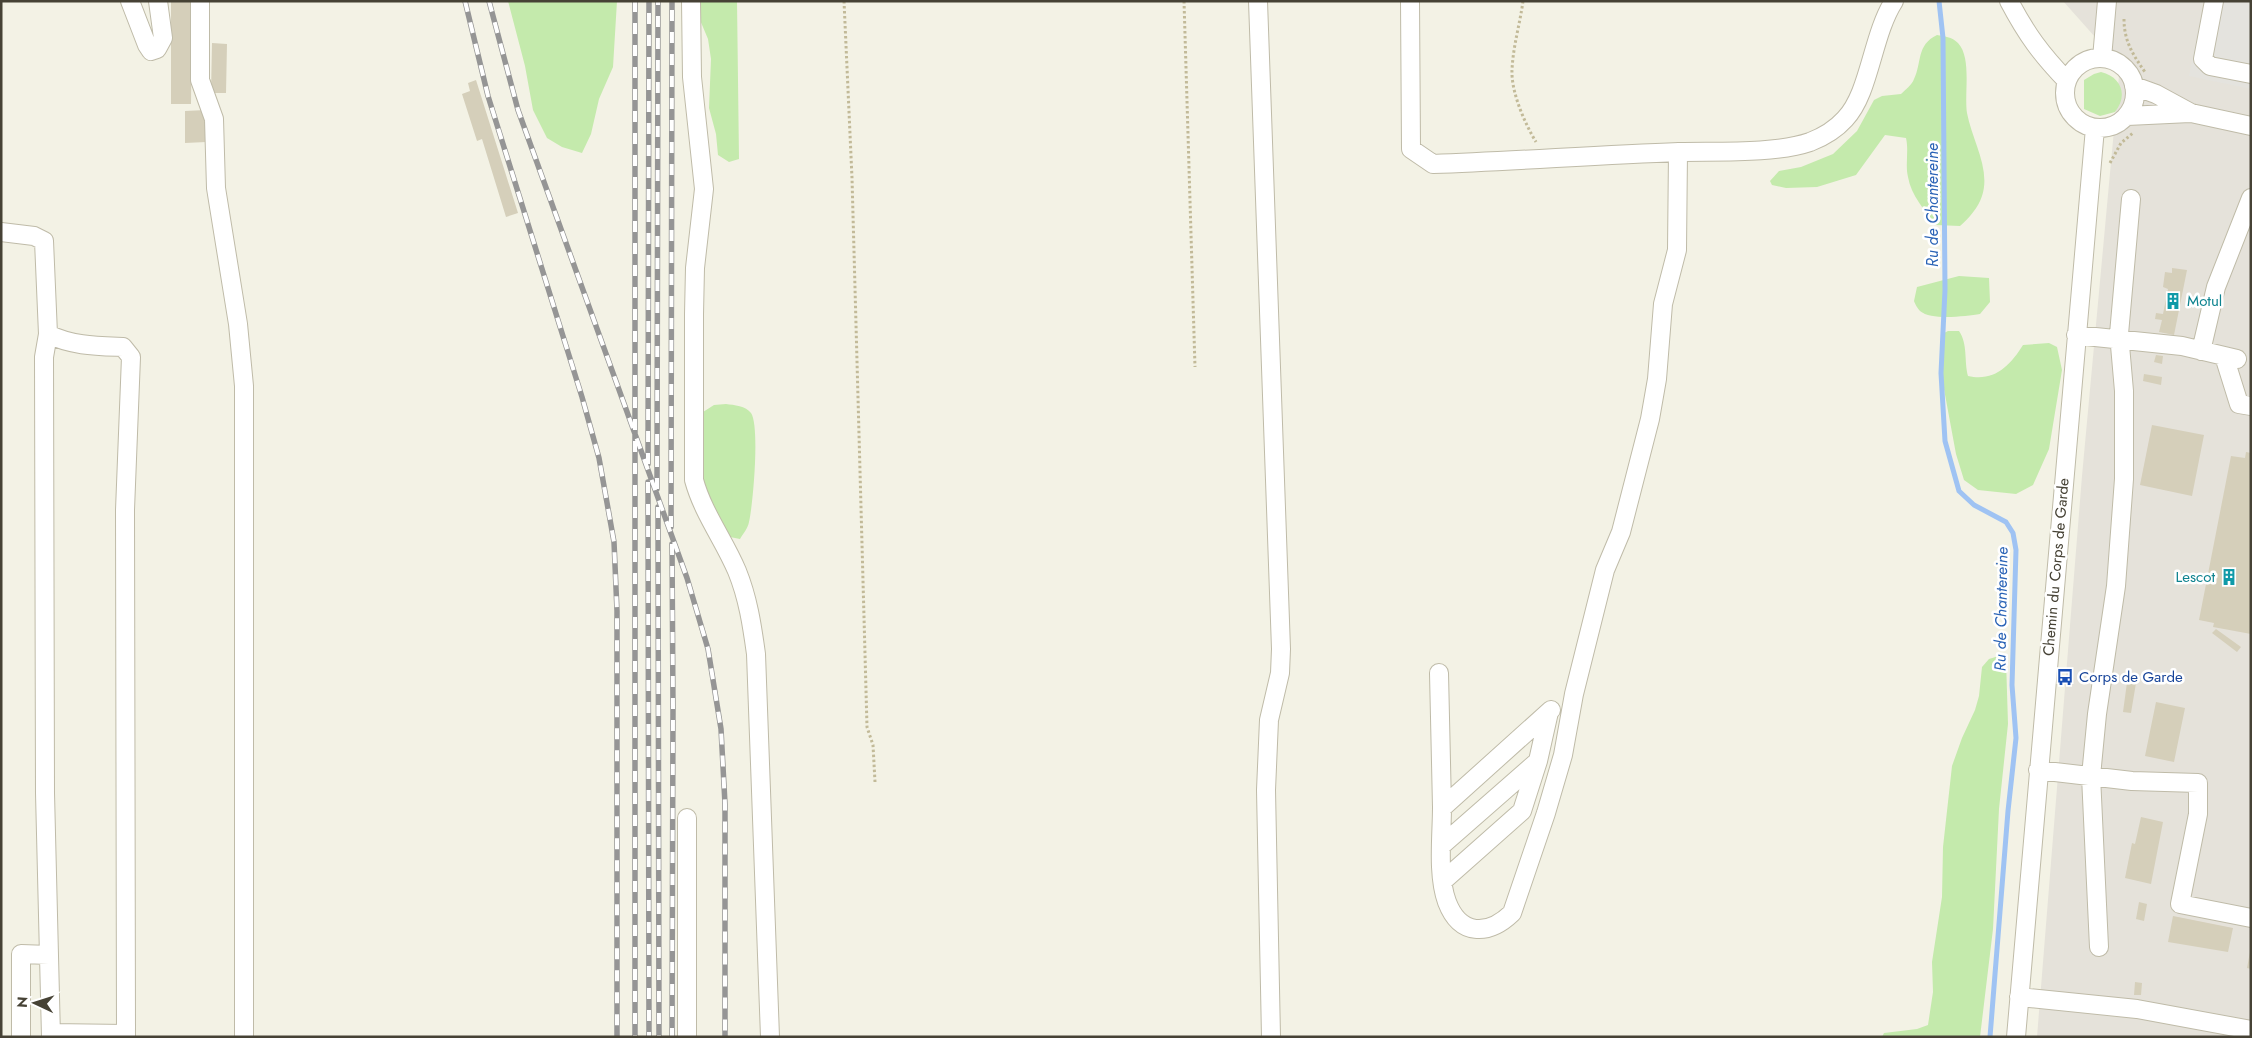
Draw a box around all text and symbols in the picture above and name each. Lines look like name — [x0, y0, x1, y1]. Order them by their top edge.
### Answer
water label: Ru de Chantereine — [1921, 143, 1944, 267]
place label: Motul — [2187, 290, 2222, 312]
building icon: Motul — [2163, 291, 2183, 311]
street label: Chemin du Corps de Garde — [2037, 477, 2075, 657]
water label: Ru de Chantereine — [1988, 547, 2014, 671]
place label: Lescot — [2176, 566, 2215, 588]
building icon: Lescot — [2219, 567, 2239, 587]
place label: Corps de Garde — [2079, 666, 2183, 688]
bus stop icon: Corps de Garde — [2055, 667, 2075, 687]
north arrow — [10, 978, 60, 1028]
text: N — [12, 996, 32, 1008]

